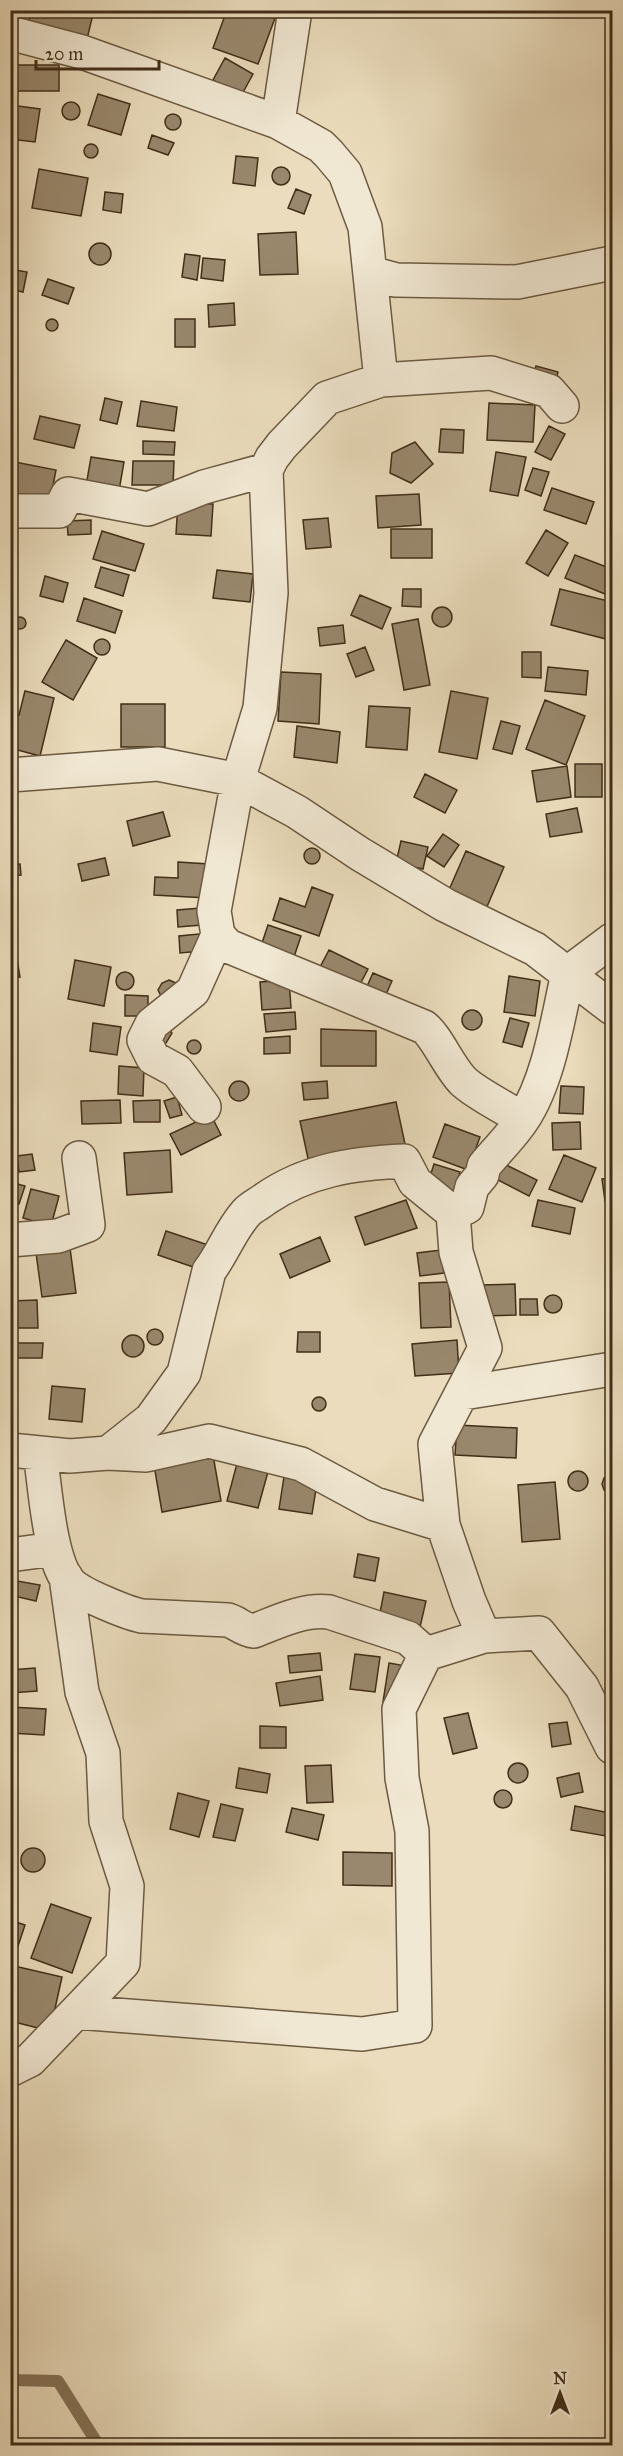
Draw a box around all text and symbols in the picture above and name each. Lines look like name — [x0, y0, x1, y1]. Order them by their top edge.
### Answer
scale bar — [36, 33, 159, 71]
text: 20 m — [45, 43, 83, 65]
north arrow — [530, 2363, 590, 2423]
text: N — [553, 2369, 567, 2388]

